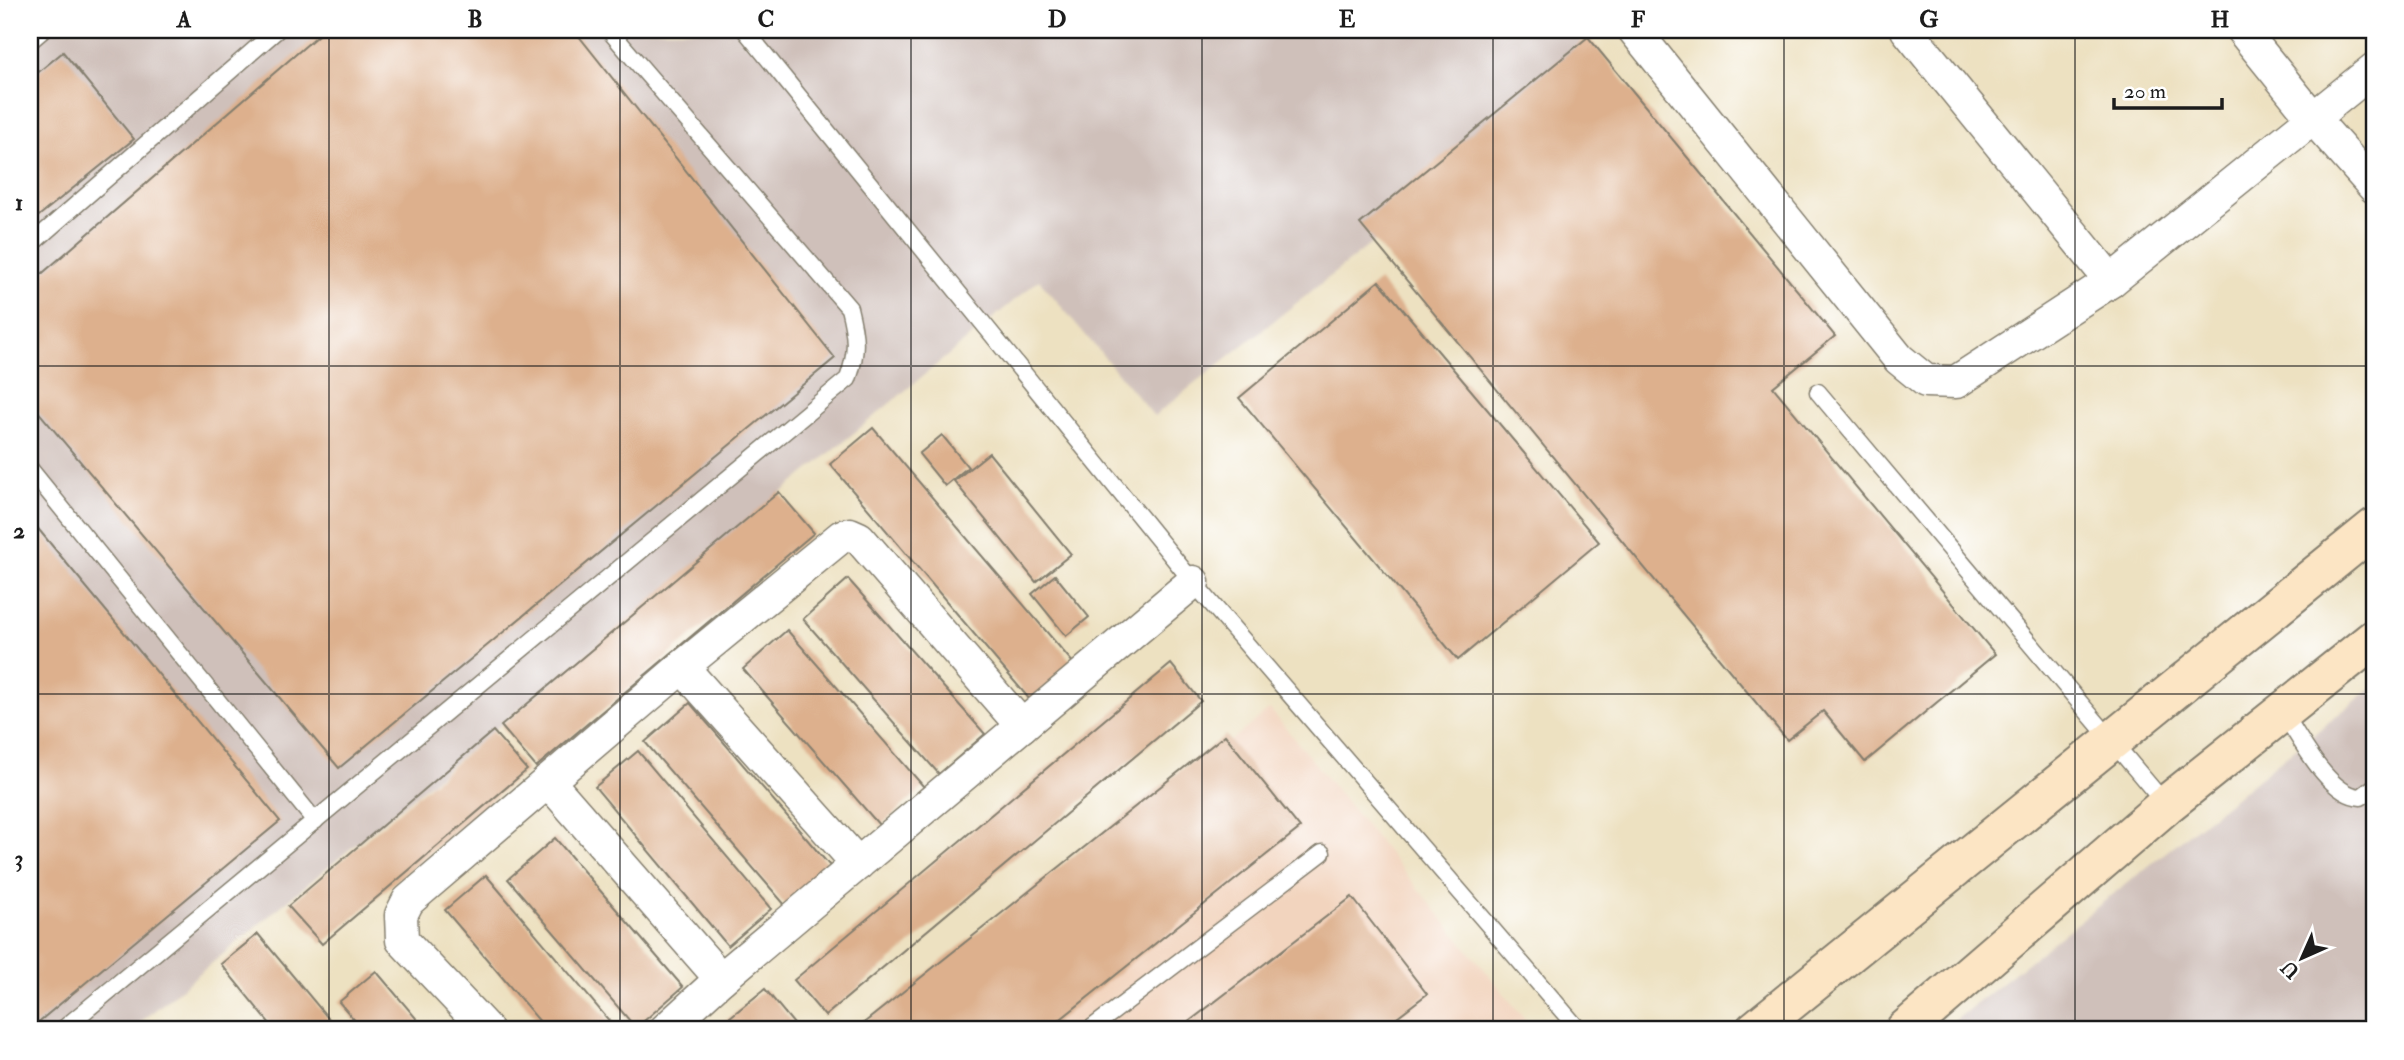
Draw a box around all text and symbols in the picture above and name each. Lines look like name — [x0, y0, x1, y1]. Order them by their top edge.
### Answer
text: A — [176, 5, 192, 34]
text: B — [467, 5, 483, 34]
text: C — [758, 5, 774, 34]
text: D — [1048, 5, 1066, 34]
text: E — [1339, 5, 1356, 34]
text: F — [1631, 5, 1646, 34]
text: G — [1919, 5, 1939, 34]
text: H — [2211, 5, 2230, 34]
scale bar — [2114, 66, 2222, 110]
text: 20 m — [2124, 78, 2166, 105]
text: 1 — [15, 188, 23, 217]
text: 2 — [13, 516, 25, 545]
text: 3 — [15, 844, 23, 873]
north arrow — [2268, 923, 2338, 993]
text: U — [2277, 955, 2305, 983]

